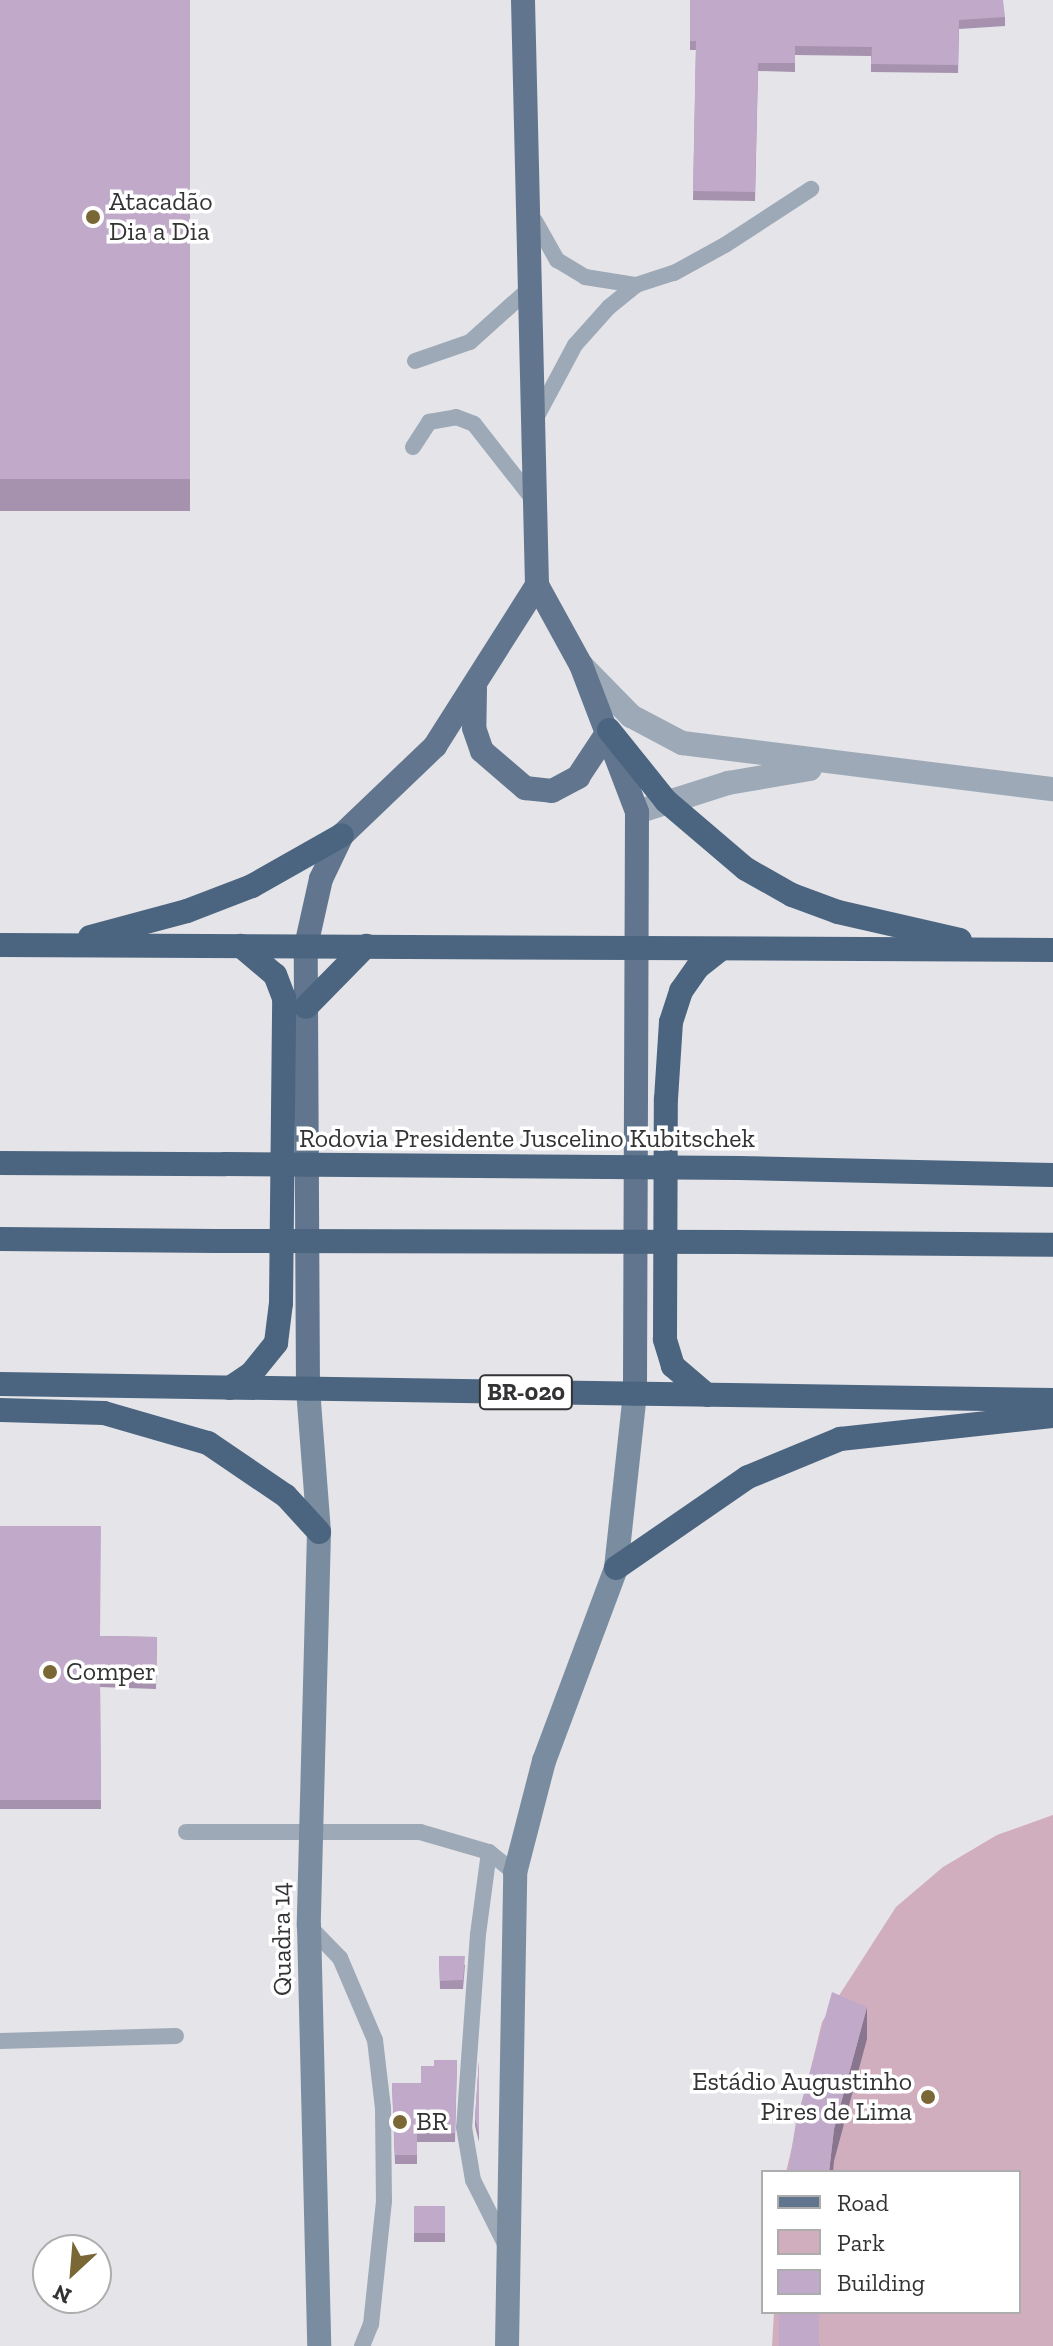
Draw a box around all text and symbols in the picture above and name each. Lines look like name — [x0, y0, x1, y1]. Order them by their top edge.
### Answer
place label: Atacadão Dia a Dia — [109, 186, 212, 248]
marker: Atacadão Dia a Dia — [84, 208, 102, 226]
street label: Rodovia Presidente Juscelino Kubitschek — [299, 1123, 755, 1155]
road number: BR-020 — [478, 1372, 574, 1412]
place label: Comper — [66, 1656, 156, 1688]
marker: Comper — [41, 1663, 59, 1681]
street label: Quadra 14 — [265, 1882, 299, 1996]
place label: Estádio Augustinho Pires de Lima — [691, 2066, 912, 2128]
marker: Estádio Augustinho Pires de Lima — [919, 2088, 937, 2106]
place label: BR — [416, 2106, 448, 2138]
marker: BR — [391, 2113, 409, 2131]
legend — [761, 2170, 1021, 2314]
text: Road — [837, 2188, 889, 2217]
text: Park — [837, 2228, 885, 2257]
north arrow — [32, 2234, 112, 2314]
text: Building — [837, 2268, 925, 2297]
text: N — [49, 2278, 76, 2310]

